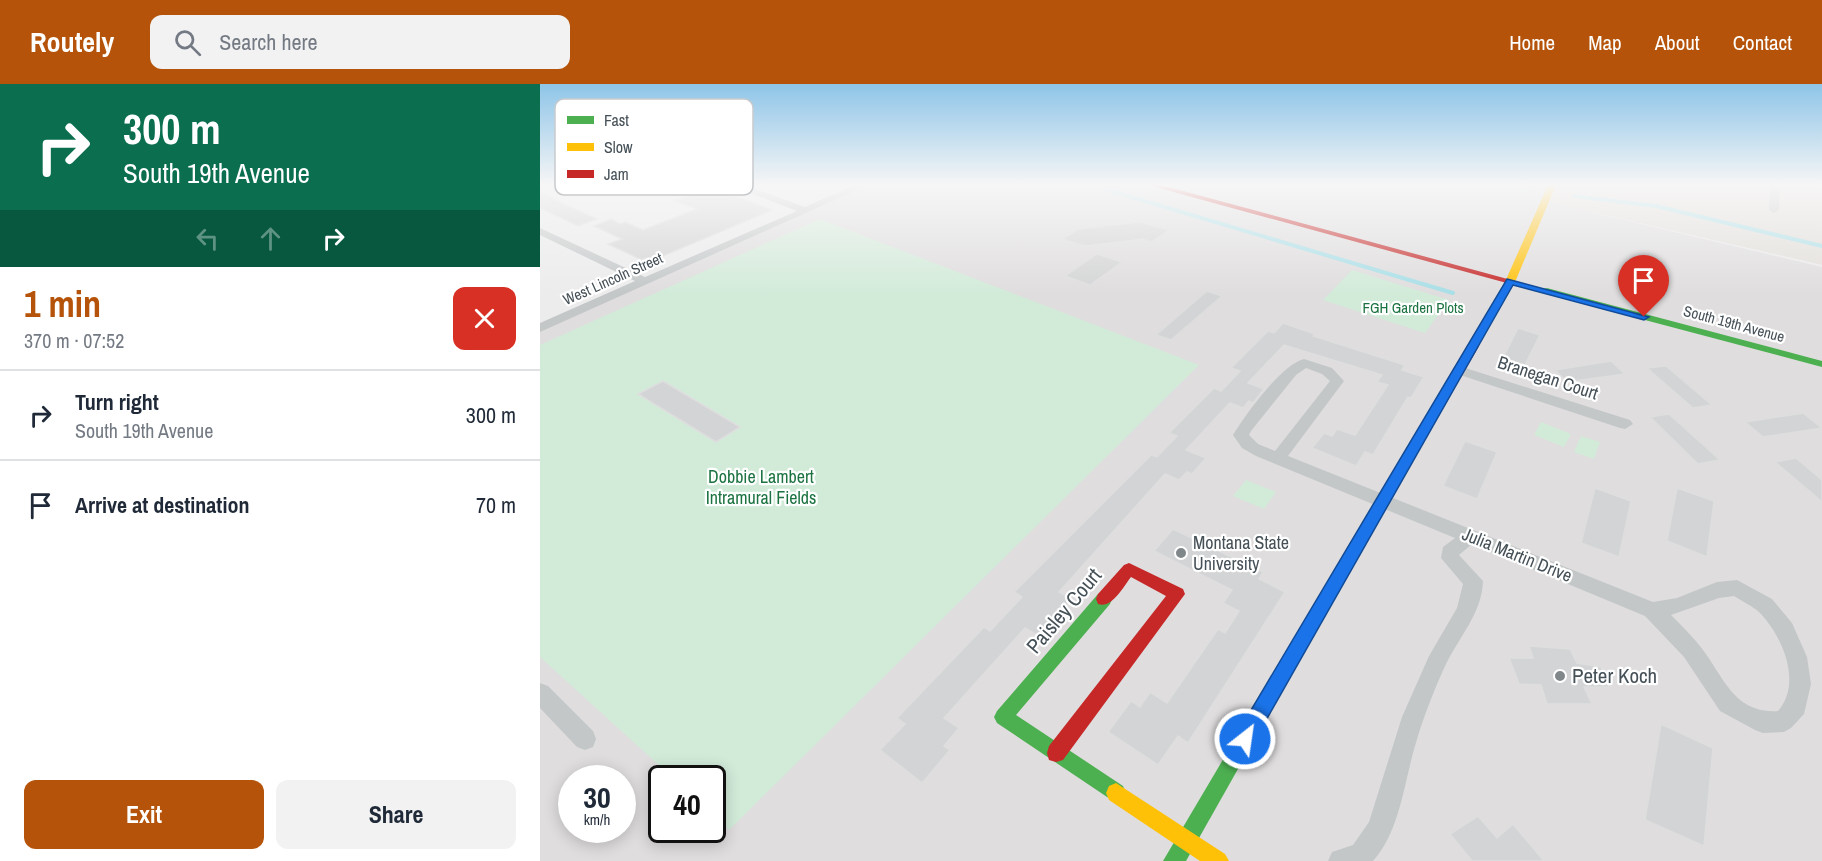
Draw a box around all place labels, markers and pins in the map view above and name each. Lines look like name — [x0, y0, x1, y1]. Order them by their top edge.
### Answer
pin — [1618, 255, 1669, 317]
place label: Montana State University — [1193, 530, 1289, 576]
marker: Montana State University — [1174, 546, 1188, 560]
place label: Peter Koch — [1572, 661, 1657, 690]
marker: Peter Koch — [1553, 669, 1567, 683]

